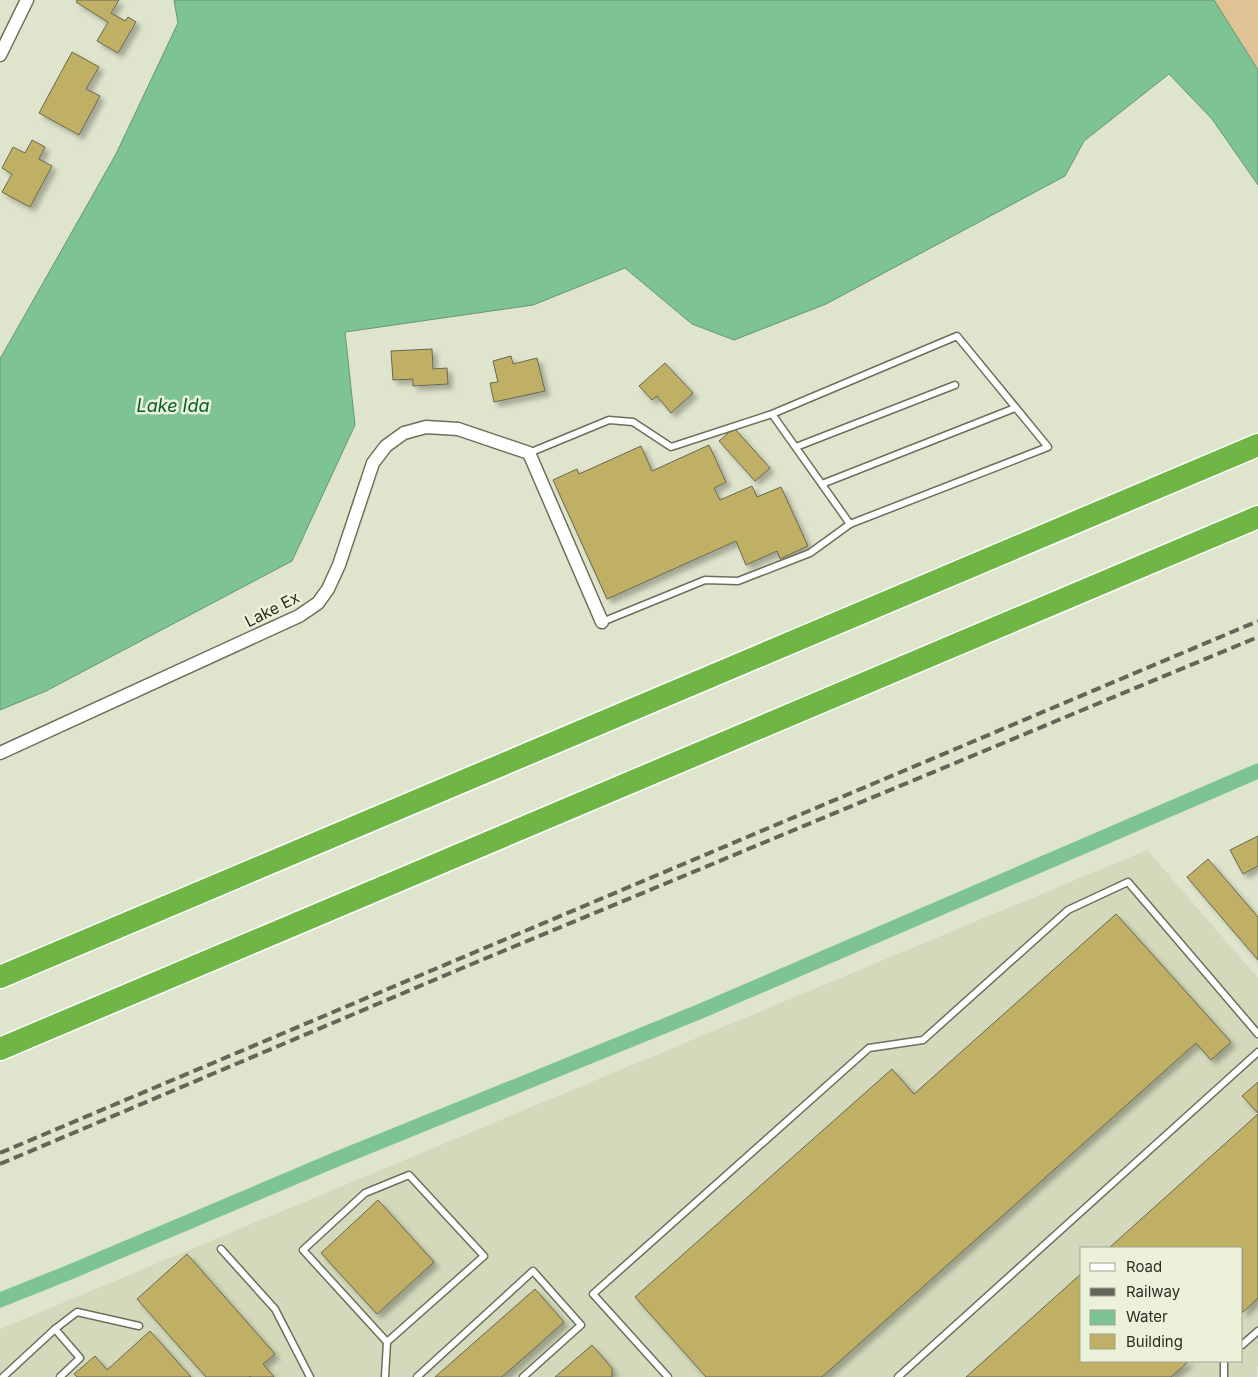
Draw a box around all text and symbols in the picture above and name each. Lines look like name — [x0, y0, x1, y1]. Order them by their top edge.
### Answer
water label: Lake Ida — [136, 395, 210, 416]
street label: Lake Ex — [241, 587, 303, 631]
legend — [1080, 1247, 1243, 1362]
text: Road — [1126, 1257, 1162, 1276]
text: Railway — [1126, 1282, 1181, 1301]
text: Water — [1126, 1307, 1168, 1326]
text: Building — [1126, 1332, 1183, 1351]

